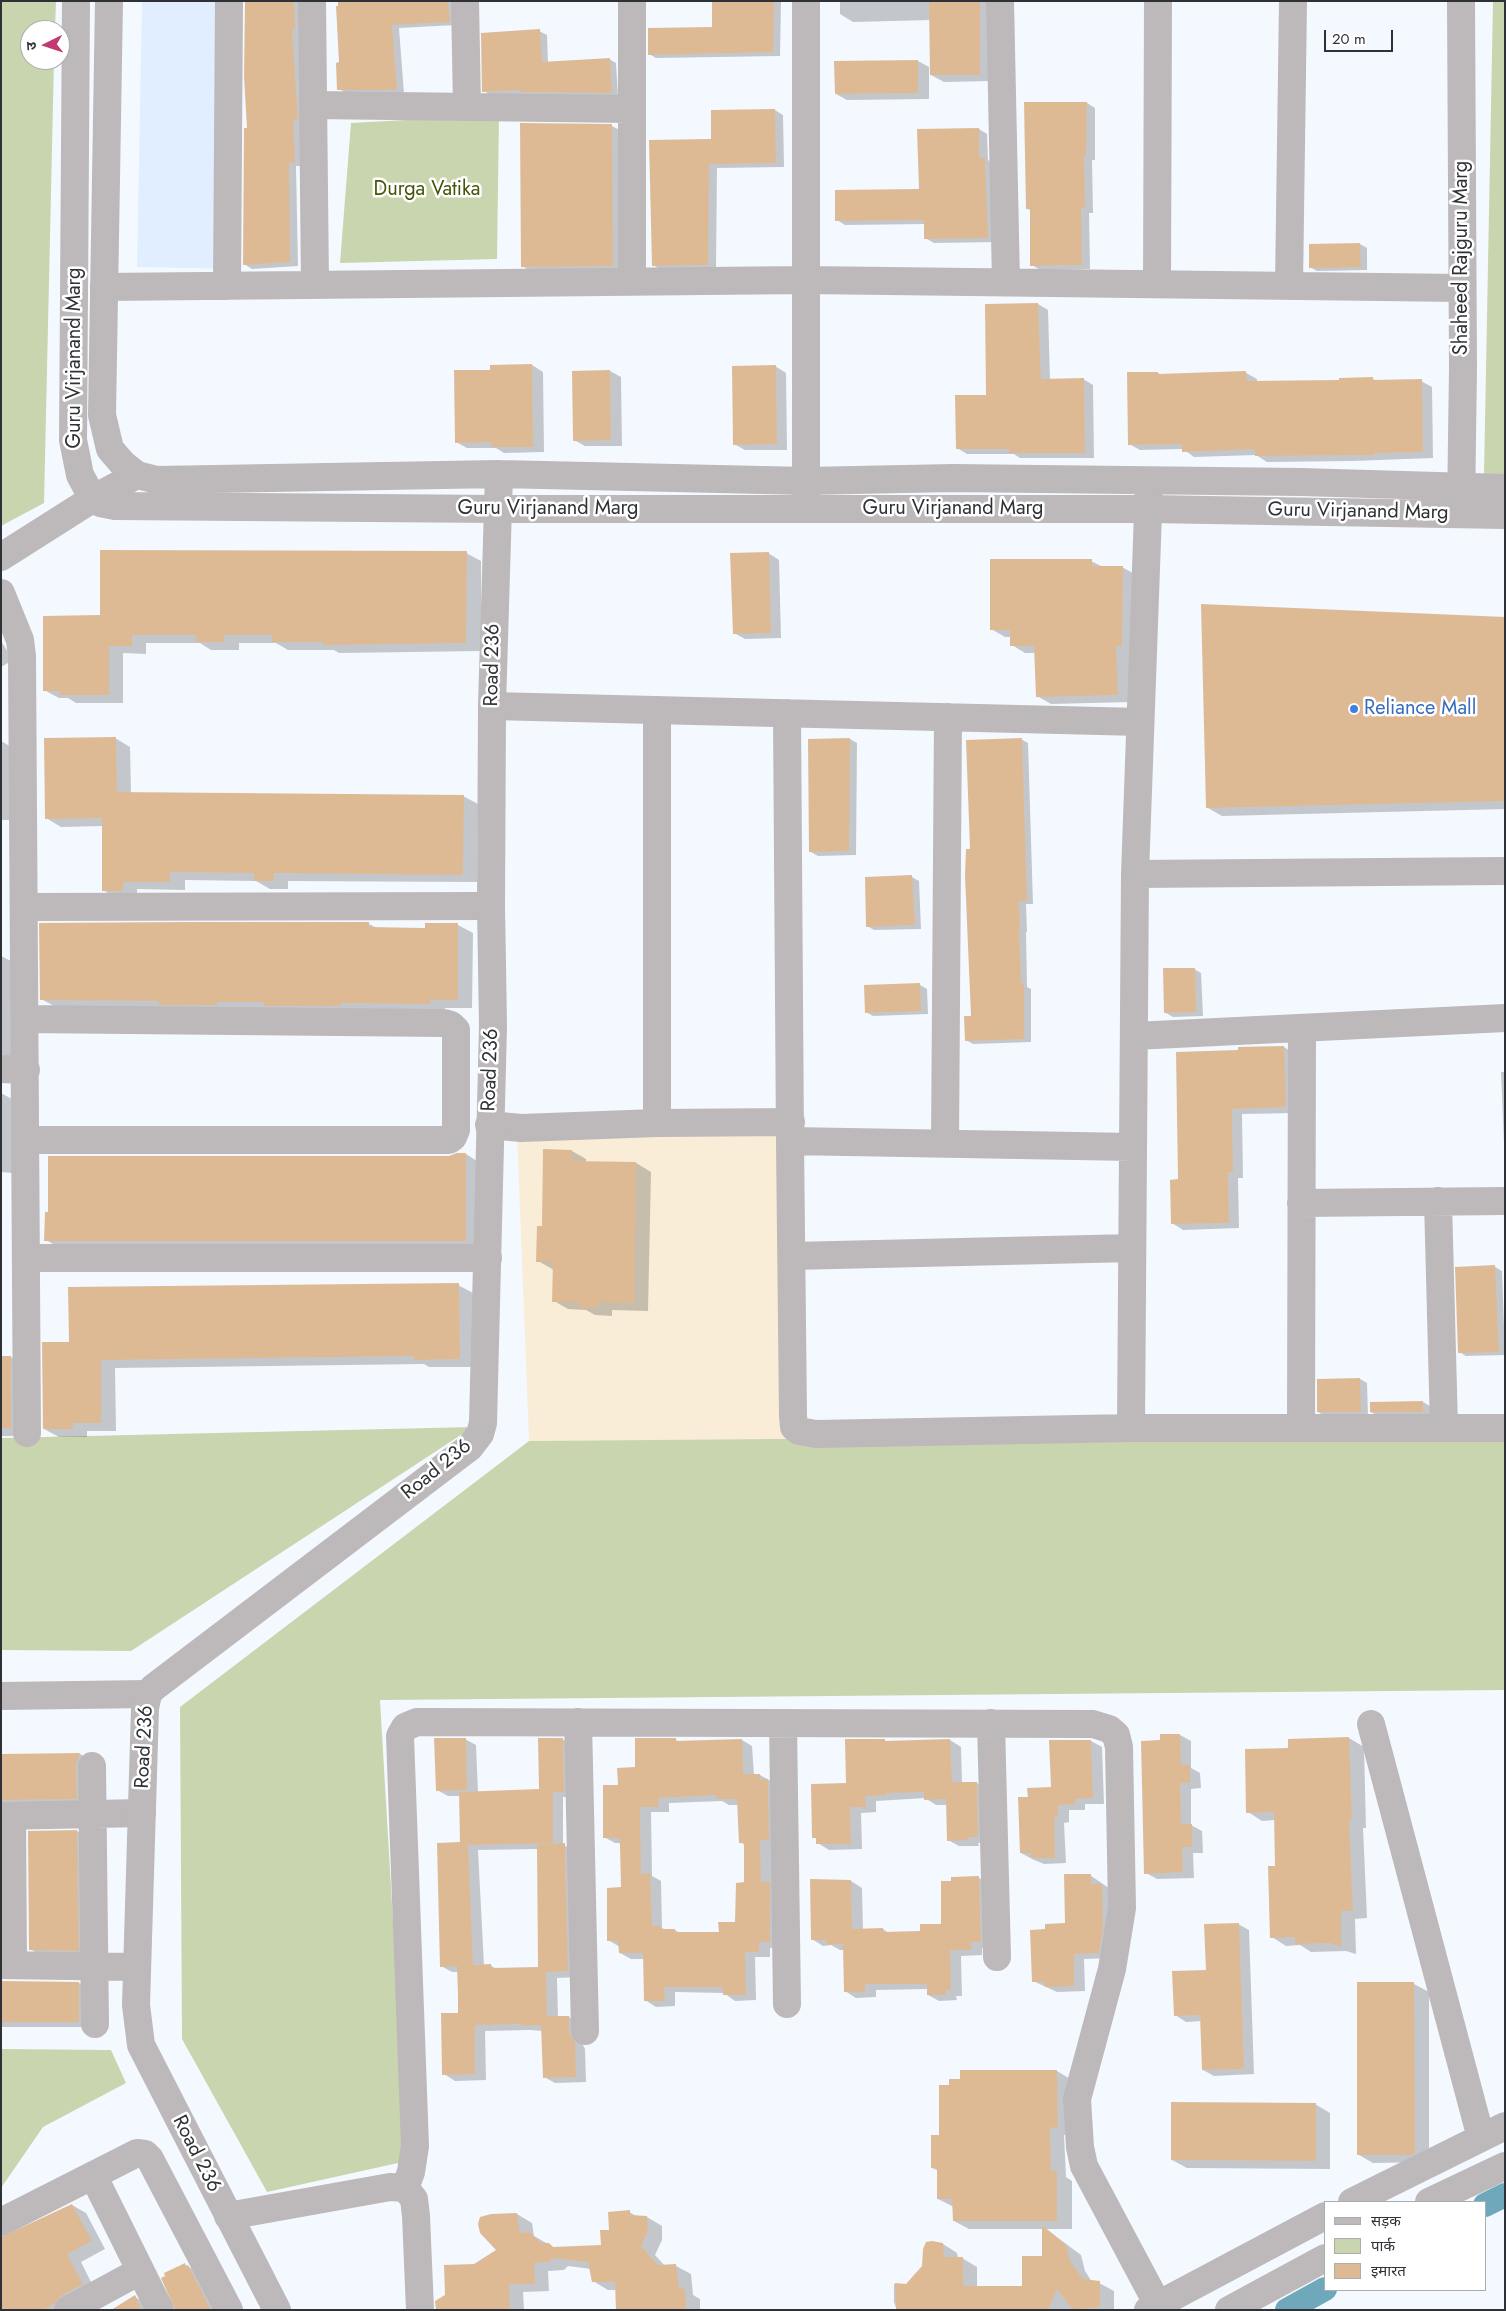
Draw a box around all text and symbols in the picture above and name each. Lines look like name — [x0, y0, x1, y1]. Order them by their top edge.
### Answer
north arrow — [20, 20, 70, 70]
scale bar — [1326, 20, 1395, 52]
text: 20 m — [1332, 28, 1366, 50]
text: उ — [21, 41, 41, 51]
street label: Shaheed Rajguru Marg — [1450, 161, 1474, 355]
park label: Durga Vatika — [374, 178, 480, 202]
street label: Guru Virjanand Marg — [63, 267, 87, 449]
street label: Guru Virjanand Marg — [457, 497, 639, 521]
street label: Guru Virjanand Marg — [862, 497, 1044, 521]
street label: Guru Virjanand Marg — [1267, 498, 1449, 526]
street label: Road 236 — [480, 623, 506, 707]
place label: Reliance Mall — [1364, 697, 1476, 721]
marker: Reliance Mall — [1348, 703, 1360, 715]
street label: Road 236 — [478, 1028, 504, 1112]
street label: Road 236 — [397, 1435, 477, 1505]
street label: Road 236 — [131, 1705, 159, 1789]
street label: Road 236 — [166, 2112, 226, 2196]
legend — [1324, 2201, 1486, 2291]
text: सड़क — [1371, 2210, 1401, 2232]
text: पार्क — [1371, 2235, 1395, 2257]
text: इमारत — [1371, 2260, 1406, 2282]

